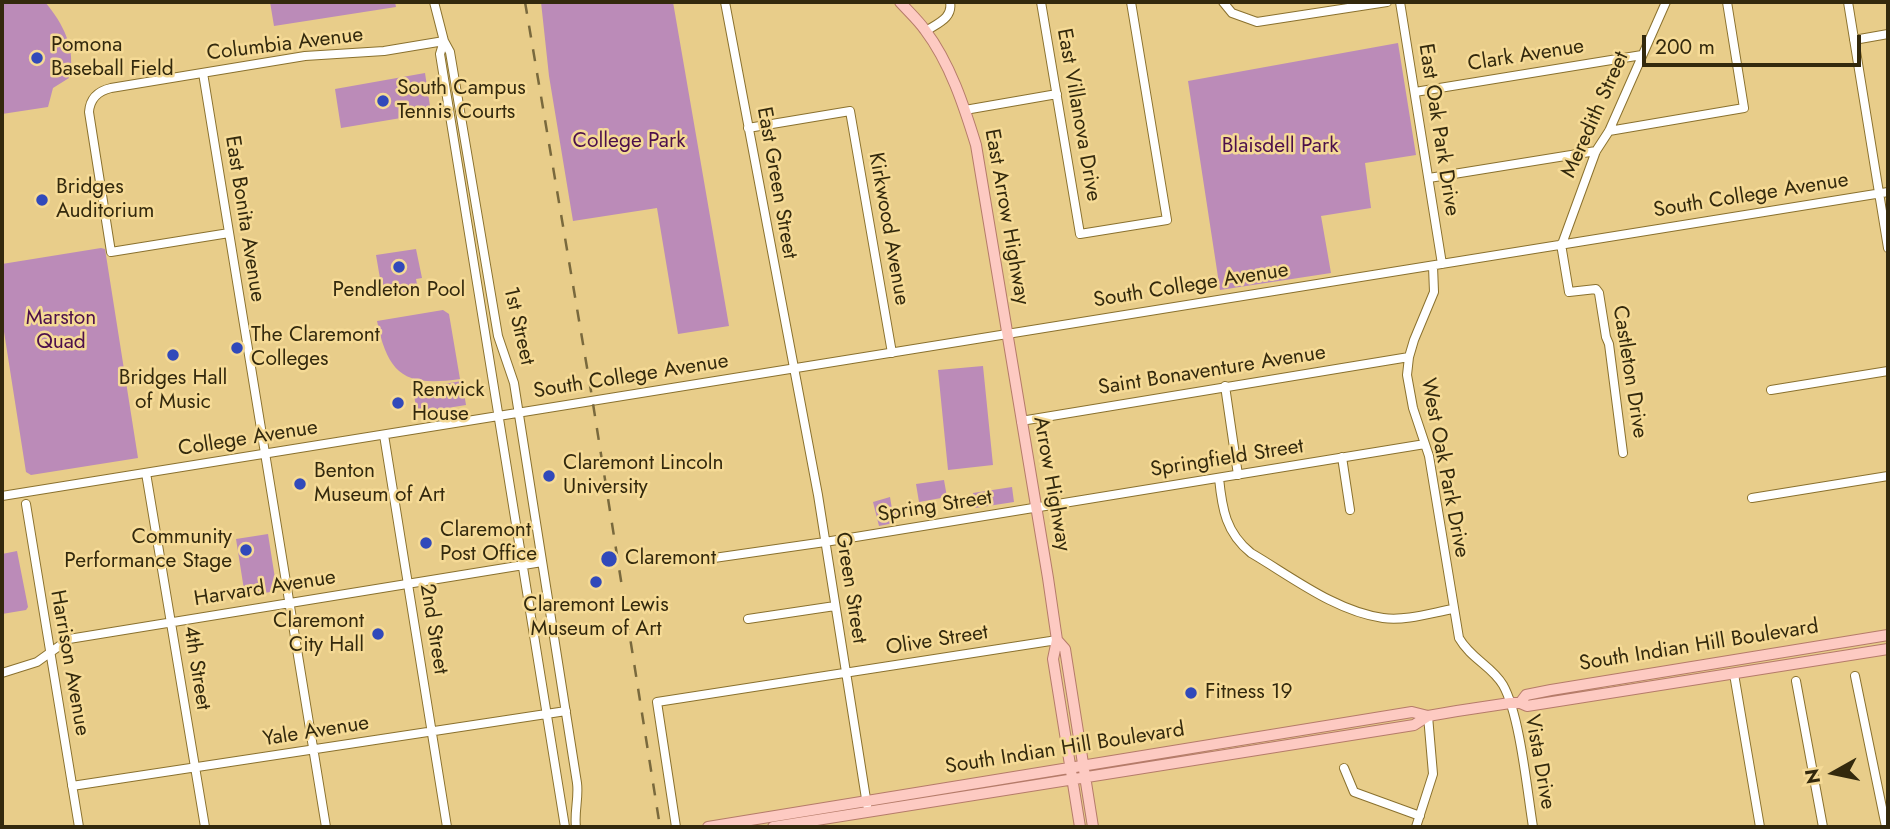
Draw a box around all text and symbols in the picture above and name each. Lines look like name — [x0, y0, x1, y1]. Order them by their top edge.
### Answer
scale bar — [1645, 21, 1864, 65]
street label: Columbia Avenue — [205, 23, 365, 67]
street label: East Villanova Drive — [1050, 27, 1106, 203]
text: 200 m — [1655, 32, 1715, 62]
place label: Pomona Baseball Field — [51, 33, 174, 83]
street label: Clark Avenue — [1466, 34, 1586, 78]
street label: East Oak Park Drive — [1412, 42, 1464, 218]
street label: Meredith Street — [1557, 48, 1635, 182]
marker: Pomona Baseball Field — [29, 50, 45, 66]
place label: South Campus Tennis Courts — [397, 76, 526, 126]
marker: South Campus Tennis Courts — [375, 93, 391, 109]
street label: East Green Street — [750, 105, 802, 261]
street label: East Arrow Highway — [978, 127, 1034, 307]
park label: College Park — [573, 129, 685, 155]
street label: East Bonita Avenue — [218, 134, 270, 304]
park label: Blaisdell Park — [1222, 134, 1338, 160]
street label: Kirkwood Avenue — [862, 151, 914, 307]
street label: South College Avenue — [1652, 168, 1850, 224]
place label: Bridges Auditorium — [56, 175, 154, 225]
marker: Bridges Auditorium — [34, 192, 50, 208]
street label: South College Avenue — [1092, 258, 1290, 314]
marker: Pendleton Pool — [391, 259, 407, 275]
place label: Pendleton Pool — [333, 278, 465, 304]
street label: 1st Street — [497, 285, 539, 367]
street label: Castleton Drive — [1606, 304, 1652, 440]
park label: Marston Quad — [26, 306, 96, 356]
place label: The Claremont Colleges — [251, 323, 380, 373]
marker: The Claremont Colleges — [229, 340, 245, 356]
street label: Saint Bonaventure Avenue — [1097, 341, 1327, 401]
marker: Bridges Hall of Music — [165, 347, 181, 363]
street label: South College Avenue — [532, 349, 730, 405]
place label: Bridges Hall of Music — [119, 366, 227, 416]
street label: West Oak Park Drive — [1414, 376, 1474, 560]
place label: Renwick House — [412, 378, 485, 428]
marker: Renwick House — [390, 395, 406, 411]
street label: Arrow Highway — [1027, 415, 1075, 553]
street label: College Avenue — [176, 416, 320, 462]
street label: Springfield Street — [1149, 434, 1305, 484]
place label: Claremont Lincoln University — [563, 451, 724, 501]
place label: Benton Museum of Art — [314, 459, 445, 509]
marker: Claremont Lincoln University — [541, 468, 557, 484]
marker: Benton Museum of Art — [292, 476, 308, 492]
street label: Spring Street — [876, 486, 994, 528]
place label: Claremont Post Office — [440, 518, 537, 568]
place label: Community Performance Stage — [64, 525, 232, 575]
street label: Green Street — [829, 531, 871, 645]
marker: Claremont Post Office — [418, 535, 434, 551]
marker: Community Performance Stage — [238, 542, 254, 558]
place label: Claremont — [625, 546, 716, 572]
marker: Claremont — [599, 549, 619, 569]
street label: Harvard Avenue — [192, 565, 338, 613]
marker: Claremont Lewis Museum of Art — [588, 574, 604, 590]
street label: 2nd Street — [413, 582, 453, 676]
street label: Harrison Avenue — [44, 588, 94, 738]
place label: Claremont Lewis Museum of Art — [523, 593, 669, 643]
place label: Claremont City Hall — [273, 609, 364, 659]
street label: South Indian Hill Boulevard — [1578, 615, 1820, 677]
street label: Olive Street — [884, 620, 990, 662]
street label: 4th Street — [177, 624, 215, 712]
marker: Claremont City Hall — [370, 626, 386, 642]
place label: Fitness 19 — [1205, 680, 1293, 706]
marker: Fitness 19 — [1183, 685, 1199, 701]
street label: Yale Avenue — [261, 711, 371, 753]
street label: Vista Drive — [1518, 713, 1560, 811]
street label: South Indian Hill Boulevard — [944, 718, 1186, 780]
north arrow — [1799, 738, 1869, 808]
text: N — [1798, 767, 1827, 786]

